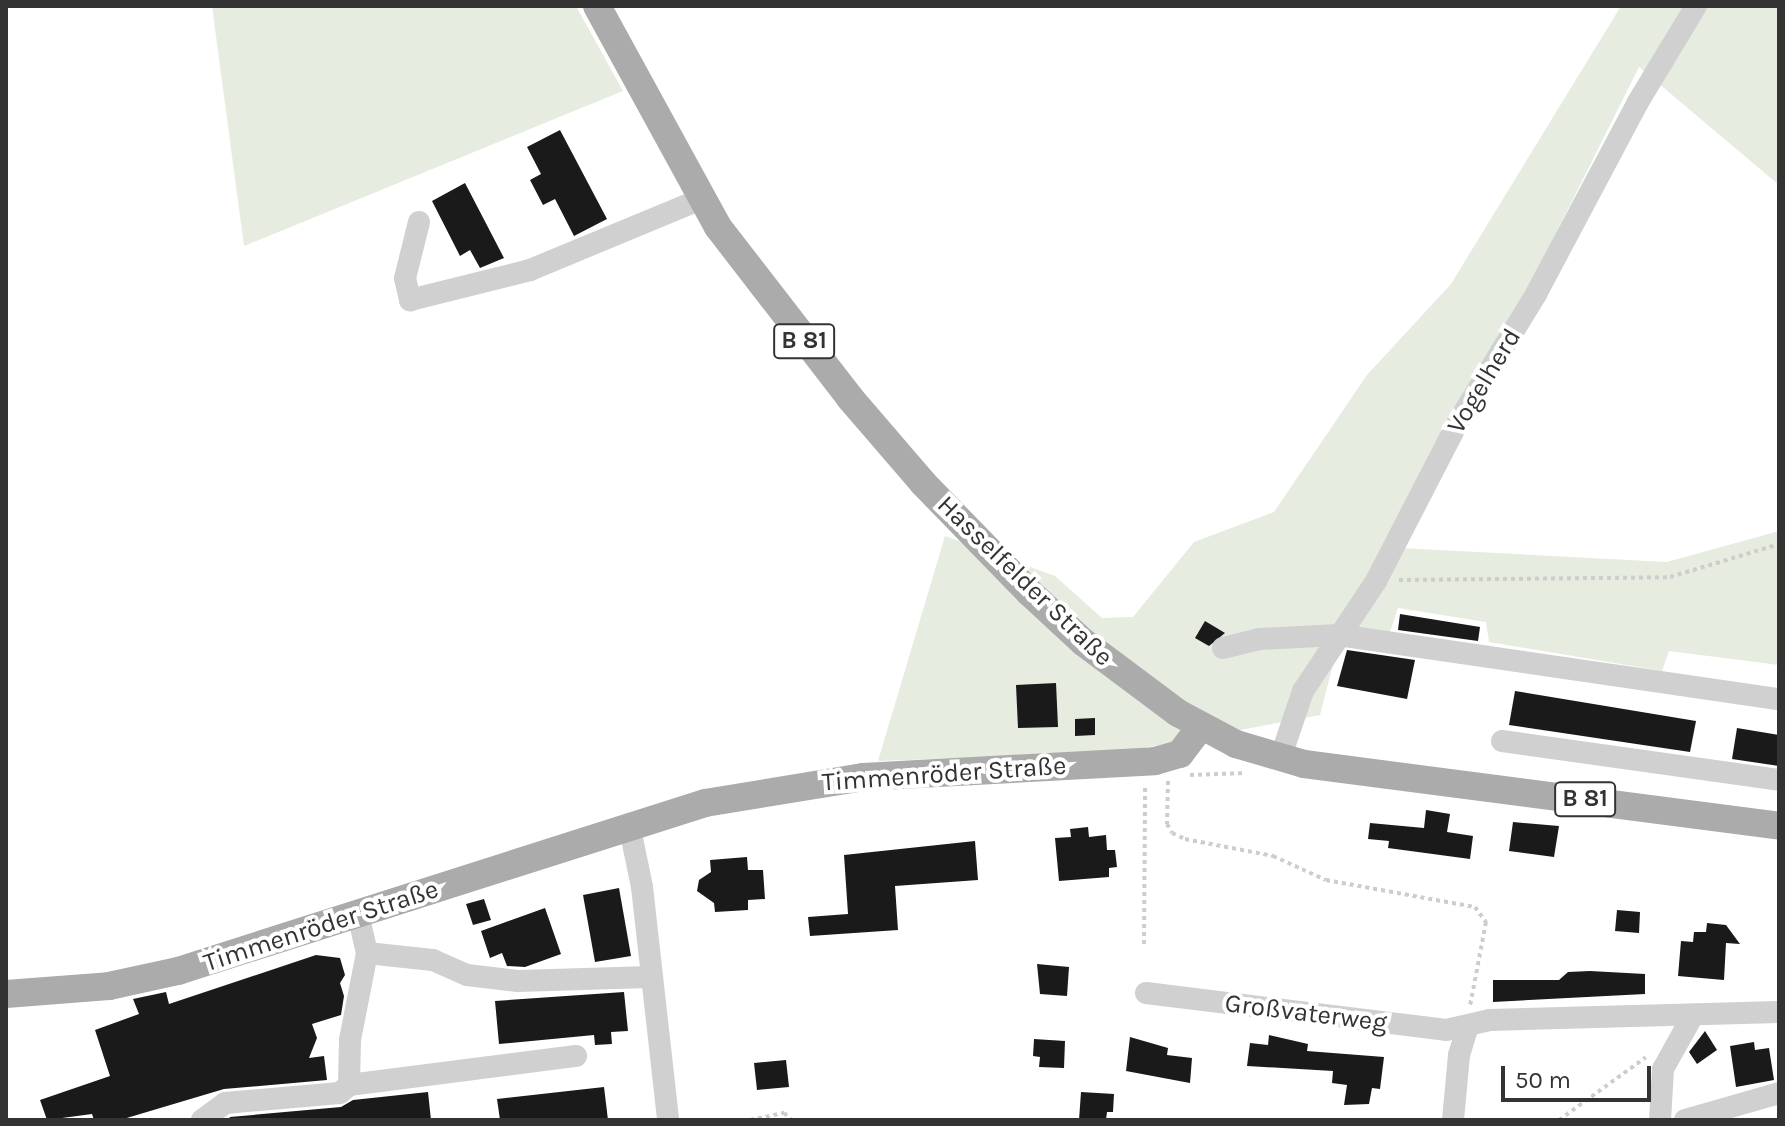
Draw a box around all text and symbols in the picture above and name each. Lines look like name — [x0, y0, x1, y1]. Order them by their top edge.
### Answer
road number: B 81 — [772, 321, 836, 361]
street label: Vogelherd — [1440, 323, 1528, 439]
street label: Hasselfelder Straße — [931, 489, 1119, 673]
street label: Timmenröder Straße — [821, 750, 1067, 798]
road number: B 81 — [1553, 779, 1617, 819]
street label: Timmenröder Straße — [200, 873, 442, 979]
street label: Großvaterweg — [1223, 988, 1389, 1038]
scale bar — [1505, 1050, 1655, 1100]
text: 50 m — [1515, 1066, 1571, 1094]

